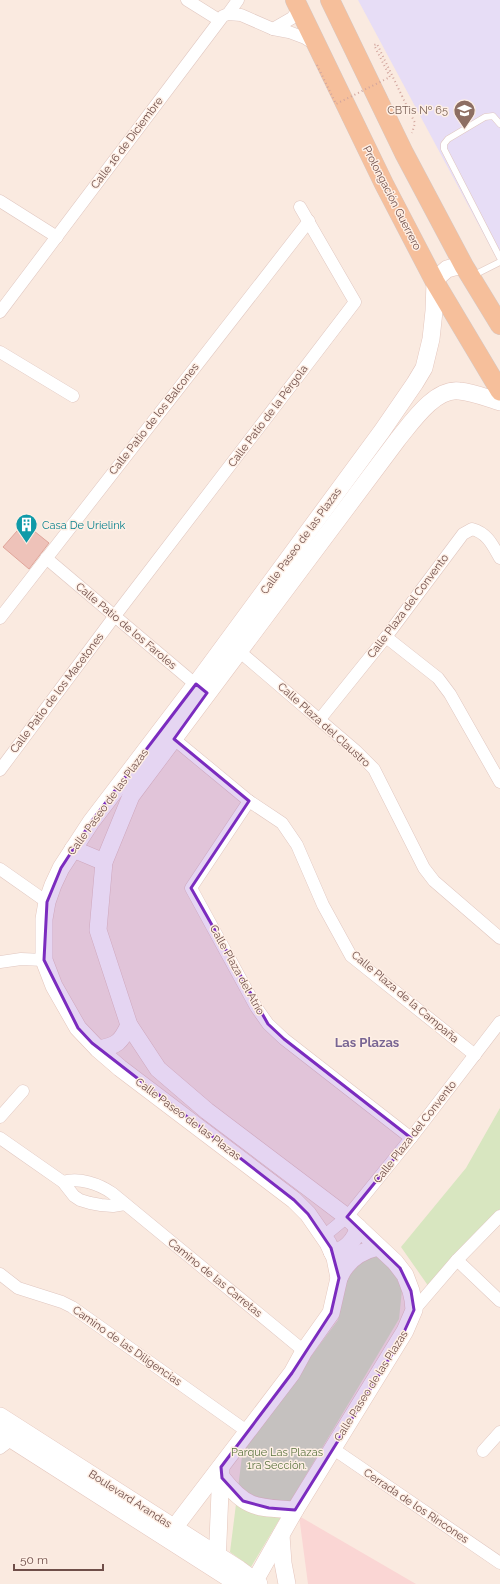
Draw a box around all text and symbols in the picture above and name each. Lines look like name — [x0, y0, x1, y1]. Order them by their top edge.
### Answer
street label: Calle 16 de Diciembre — [88, 94, 166, 191]
school or university icon: CBTis Nº 65 — [451, 97, 477, 130]
place label: CBTis Nº 65 — [387, 104, 448, 117]
street label: Prolongación Guerrero — [360, 144, 424, 253]
street label: Calle Patio de los Balcones — [106, 361, 202, 477]
street label: Calle Patio de la Pérgola — [225, 363, 311, 469]
street label: Calle Paseo de las Plazas — [258, 485, 344, 597]
building icon: Casa De Urielink — [14, 512, 40, 545]
place label: Casa De Urielink — [42, 519, 126, 532]
street label: Calle Plaza del Convento — [365, 551, 452, 660]
street label: Calle Patio de los Faroles — [73, 580, 179, 672]
street label: Calle Patio de los Macetones — [8, 630, 106, 756]
street label: Calle Plaza del Claustro — [275, 680, 373, 770]
street label: Calle Paseo de las Plazas — [65, 746, 151, 858]
street label: Calle Plaza del Atrio — [207, 923, 267, 1018]
street label: Calle Plaza de la Campaña — [349, 948, 461, 1046]
district label: Las Plazas — [335, 1035, 400, 1050]
street label: Calle Paseo de las Plazas — [133, 1075, 243, 1163]
street label: Calle Plaza del Convento — [371, 1078, 459, 1186]
street label: Camino de las Carretas — [165, 1236, 265, 1320]
street label: Camino de las Diligencias — [70, 1303, 184, 1389]
street label: Calle Paseo de las Plazas — [331, 1328, 411, 1444]
park label: Parque Las Plazas 1ra Sección. — [231, 1446, 323, 1472]
street label: Cerrada de los Rincones — [361, 1466, 471, 1546]
street label: Boulevard Arandas — [86, 1467, 174, 1531]
scale bar — [14, 1546, 103, 1572]
text: 50 m — [20, 1553, 48, 1567]

